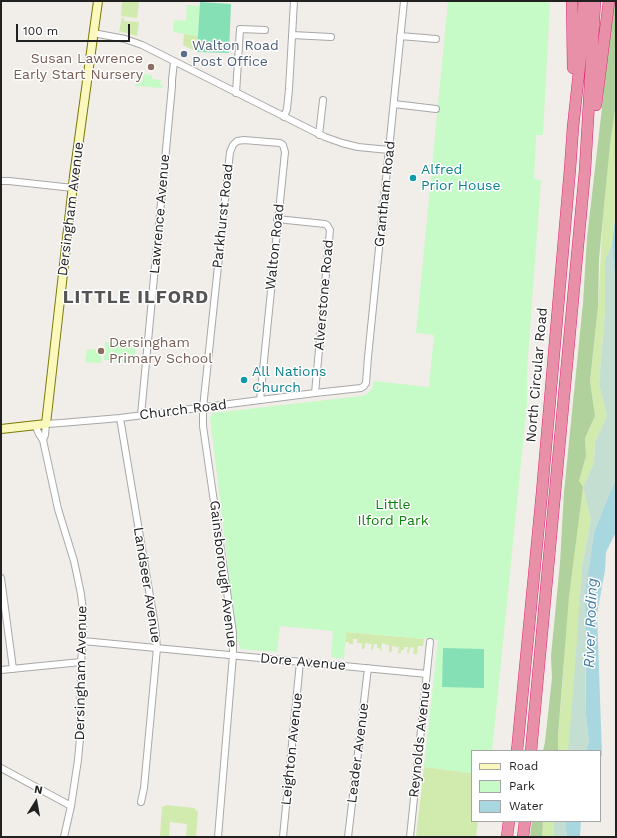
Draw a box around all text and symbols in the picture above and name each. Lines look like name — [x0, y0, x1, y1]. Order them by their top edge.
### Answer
scale bar — [18, 16, 132, 42]
text: 100 m — [23, 24, 58, 38]
place label: Walton Road Post Office — [192, 38, 279, 70]
marker: Walton Road Post Office — [179, 49, 189, 59]
place label: Susan Lawrence Early Start Nursery — [13, 51, 143, 84]
marker: Susan Lawrence Early Start Nursery — [146, 62, 156, 72]
street label: Grantham Road — [371, 140, 399, 248]
street label: Dersingham Avenue — [54, 141, 88, 277]
street label: Lawrence Avenue — [146, 153, 174, 275]
place label: Alfred Prior House — [421, 162, 501, 194]
street label: Parkhurst Road — [209, 163, 237, 269]
marker: Alfred Prior House — [408, 173, 418, 183]
street label: Walton Road — [262, 203, 288, 291]
street label: Alverstone Road — [311, 239, 337, 351]
district label: LITTLE ILFORD — [63, 287, 209, 309]
street label: North Circular Road — [523, 307, 551, 443]
place label: Dersingham Primary School — [109, 335, 213, 368]
marker: Dersingham Primary School — [96, 346, 106, 356]
place label: All Nations Church — [252, 364, 326, 396]
marker: All Nations Church — [239, 375, 249, 385]
street label: Church Road — [138, 396, 228, 424]
park label: Little Ilford Park — [357, 497, 429, 530]
street label: Gainsborough Avenue — [206, 500, 240, 648]
street label: Landseer Avenue — [130, 526, 164, 644]
water label: River Roding — [580, 578, 602, 668]
street label: Dersingham Avenue — [71, 605, 91, 741]
street label: Dore Avenue — [259, 650, 347, 674]
street label: Reynolds Avenue — [406, 682, 434, 798]
street label: Leighton Avenue — [278, 692, 306, 806]
street label: Leader Avenue — [344, 702, 372, 804]
legend — [471, 750, 601, 822]
text: Road — [509, 759, 538, 773]
text: Park — [509, 779, 535, 793]
north arrow — [16, 782, 56, 822]
text: N — [33, 783, 44, 797]
text: Water — [509, 799, 543, 813]

